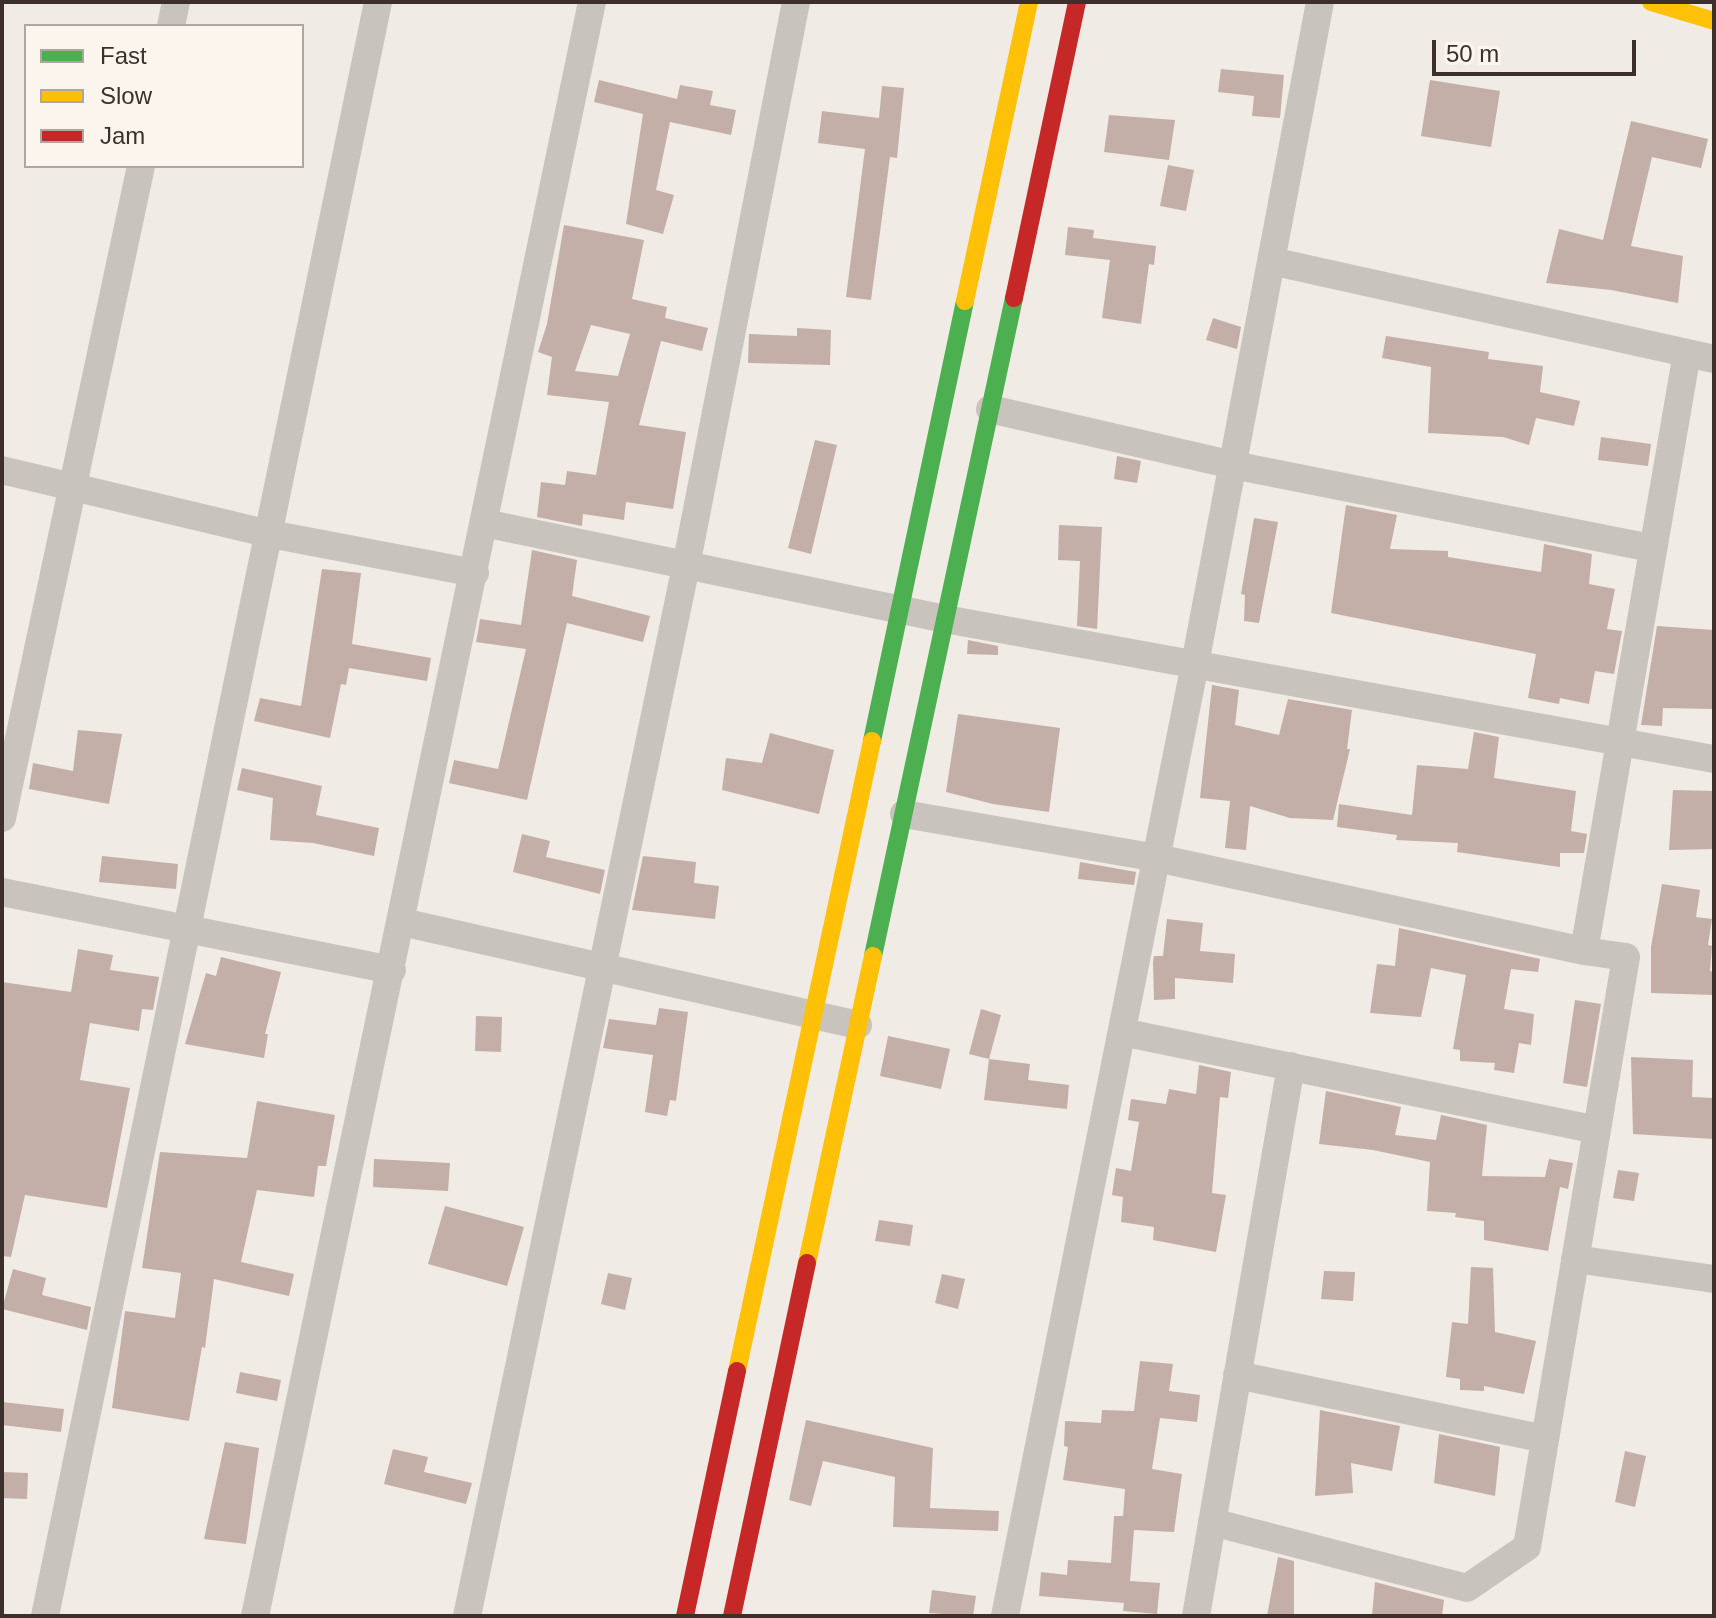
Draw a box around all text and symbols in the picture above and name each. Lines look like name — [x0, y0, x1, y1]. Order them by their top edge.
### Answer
legend — [24, 24, 304, 168]
scale bar — [1436, 24, 1640, 74]
text: 50 m — [1446, 40, 1499, 67]
text: Fast — [100, 42, 147, 69]
text: Slow — [100, 82, 152, 109]
text: Jam — [100, 122, 145, 149]

